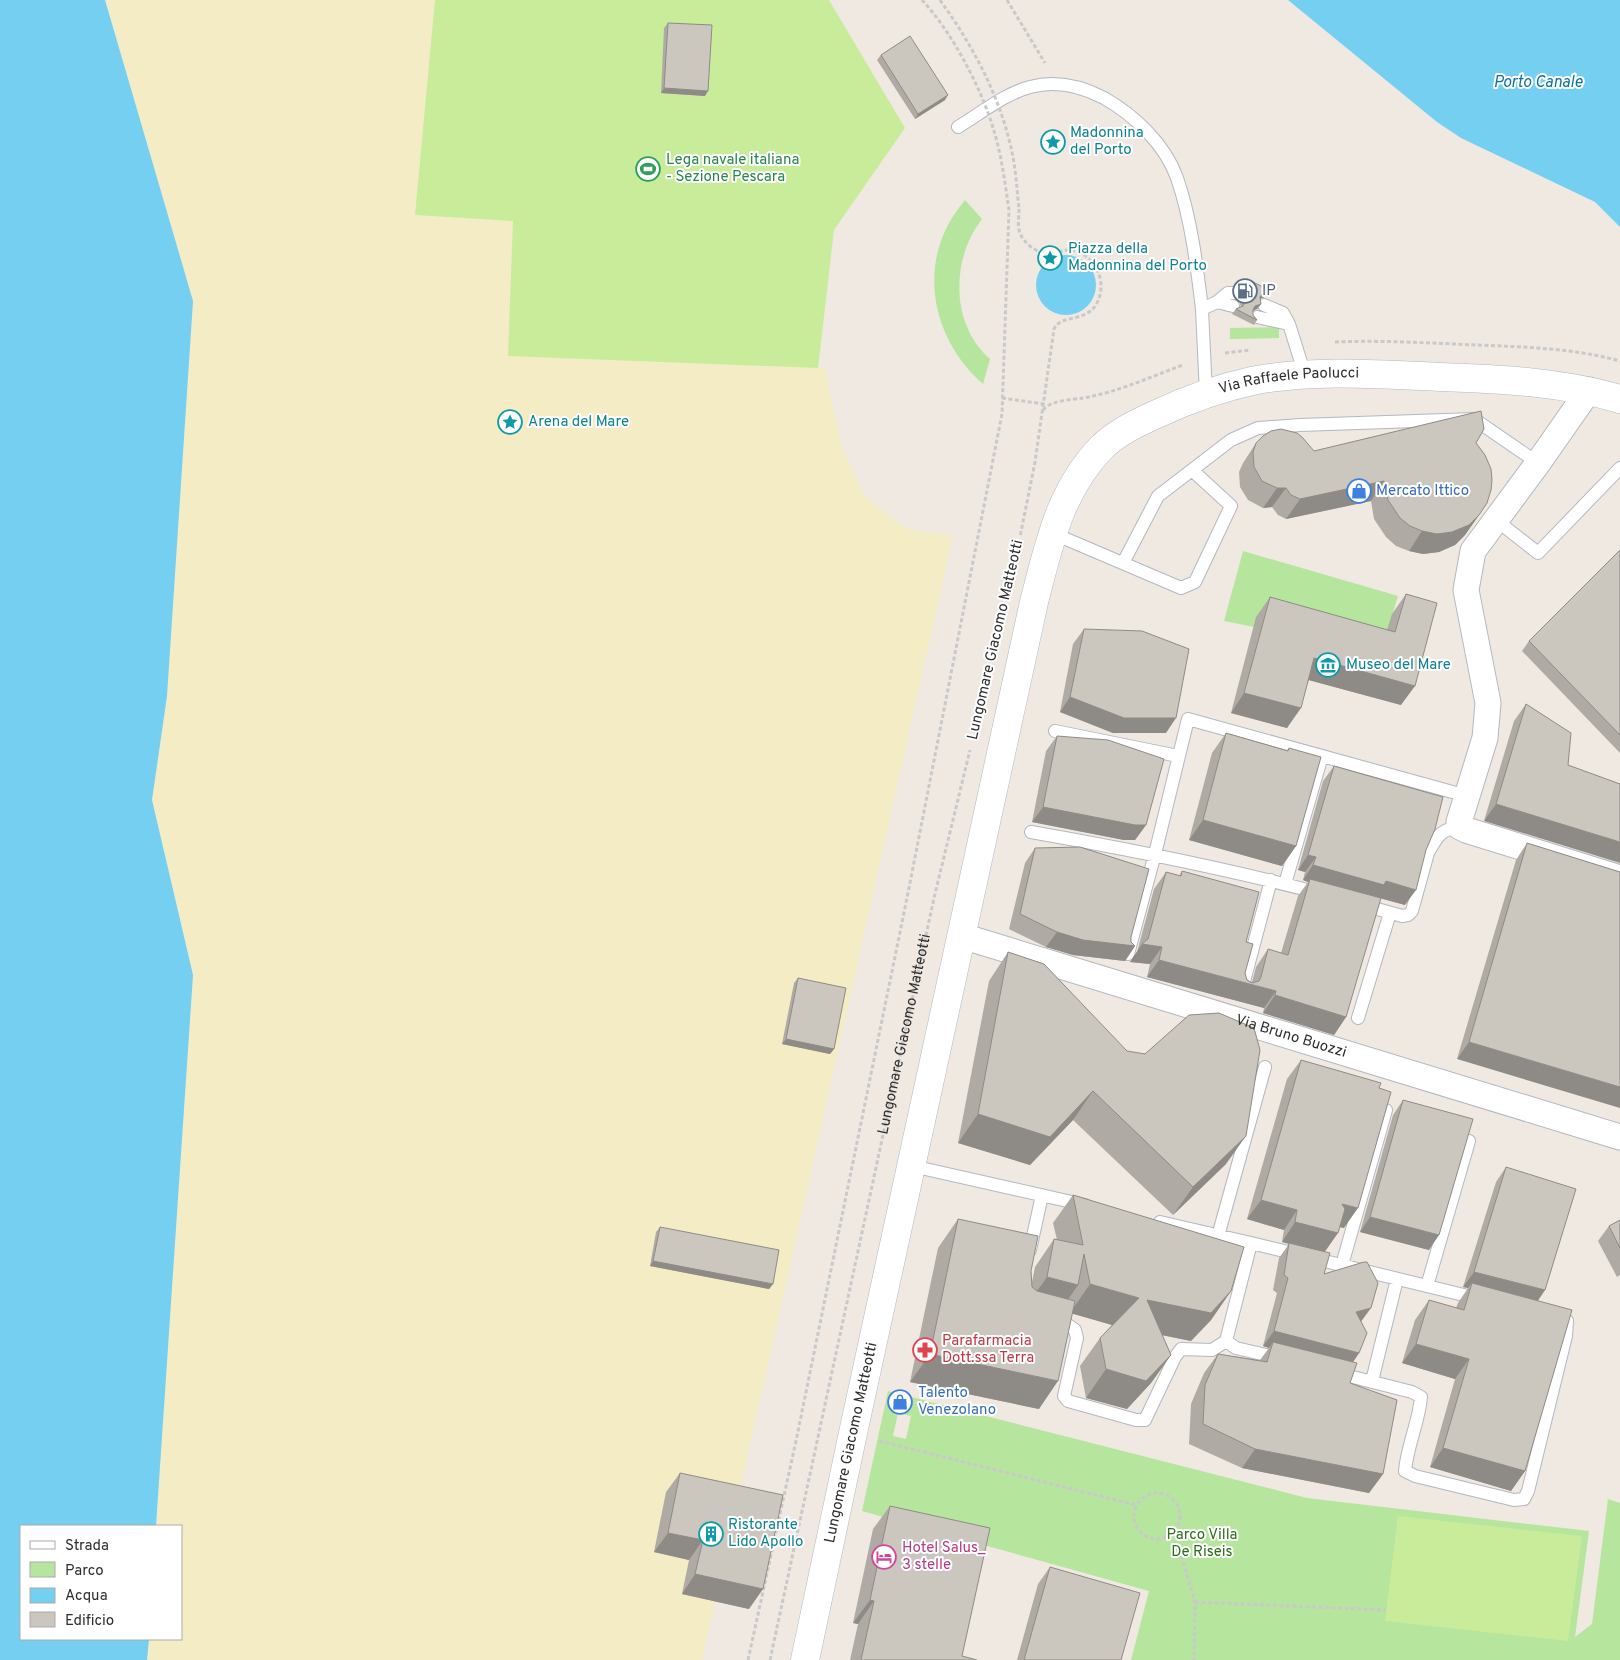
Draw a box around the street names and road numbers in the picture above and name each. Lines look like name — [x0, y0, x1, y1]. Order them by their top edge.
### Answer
street label: Via Raffaele Paolucci — [1216, 364, 1359, 399]
street label: Lungomare Giacomo Matteotti — [964, 538, 1028, 742]
street label: Lungomare Giacomo Matteotti — [874, 932, 935, 1136]
street label: Via Bruno Buozzi — [1233, 1011, 1349, 1062]
street label: Lungomare Giacomo Matteotti — [820, 1341, 882, 1545]

